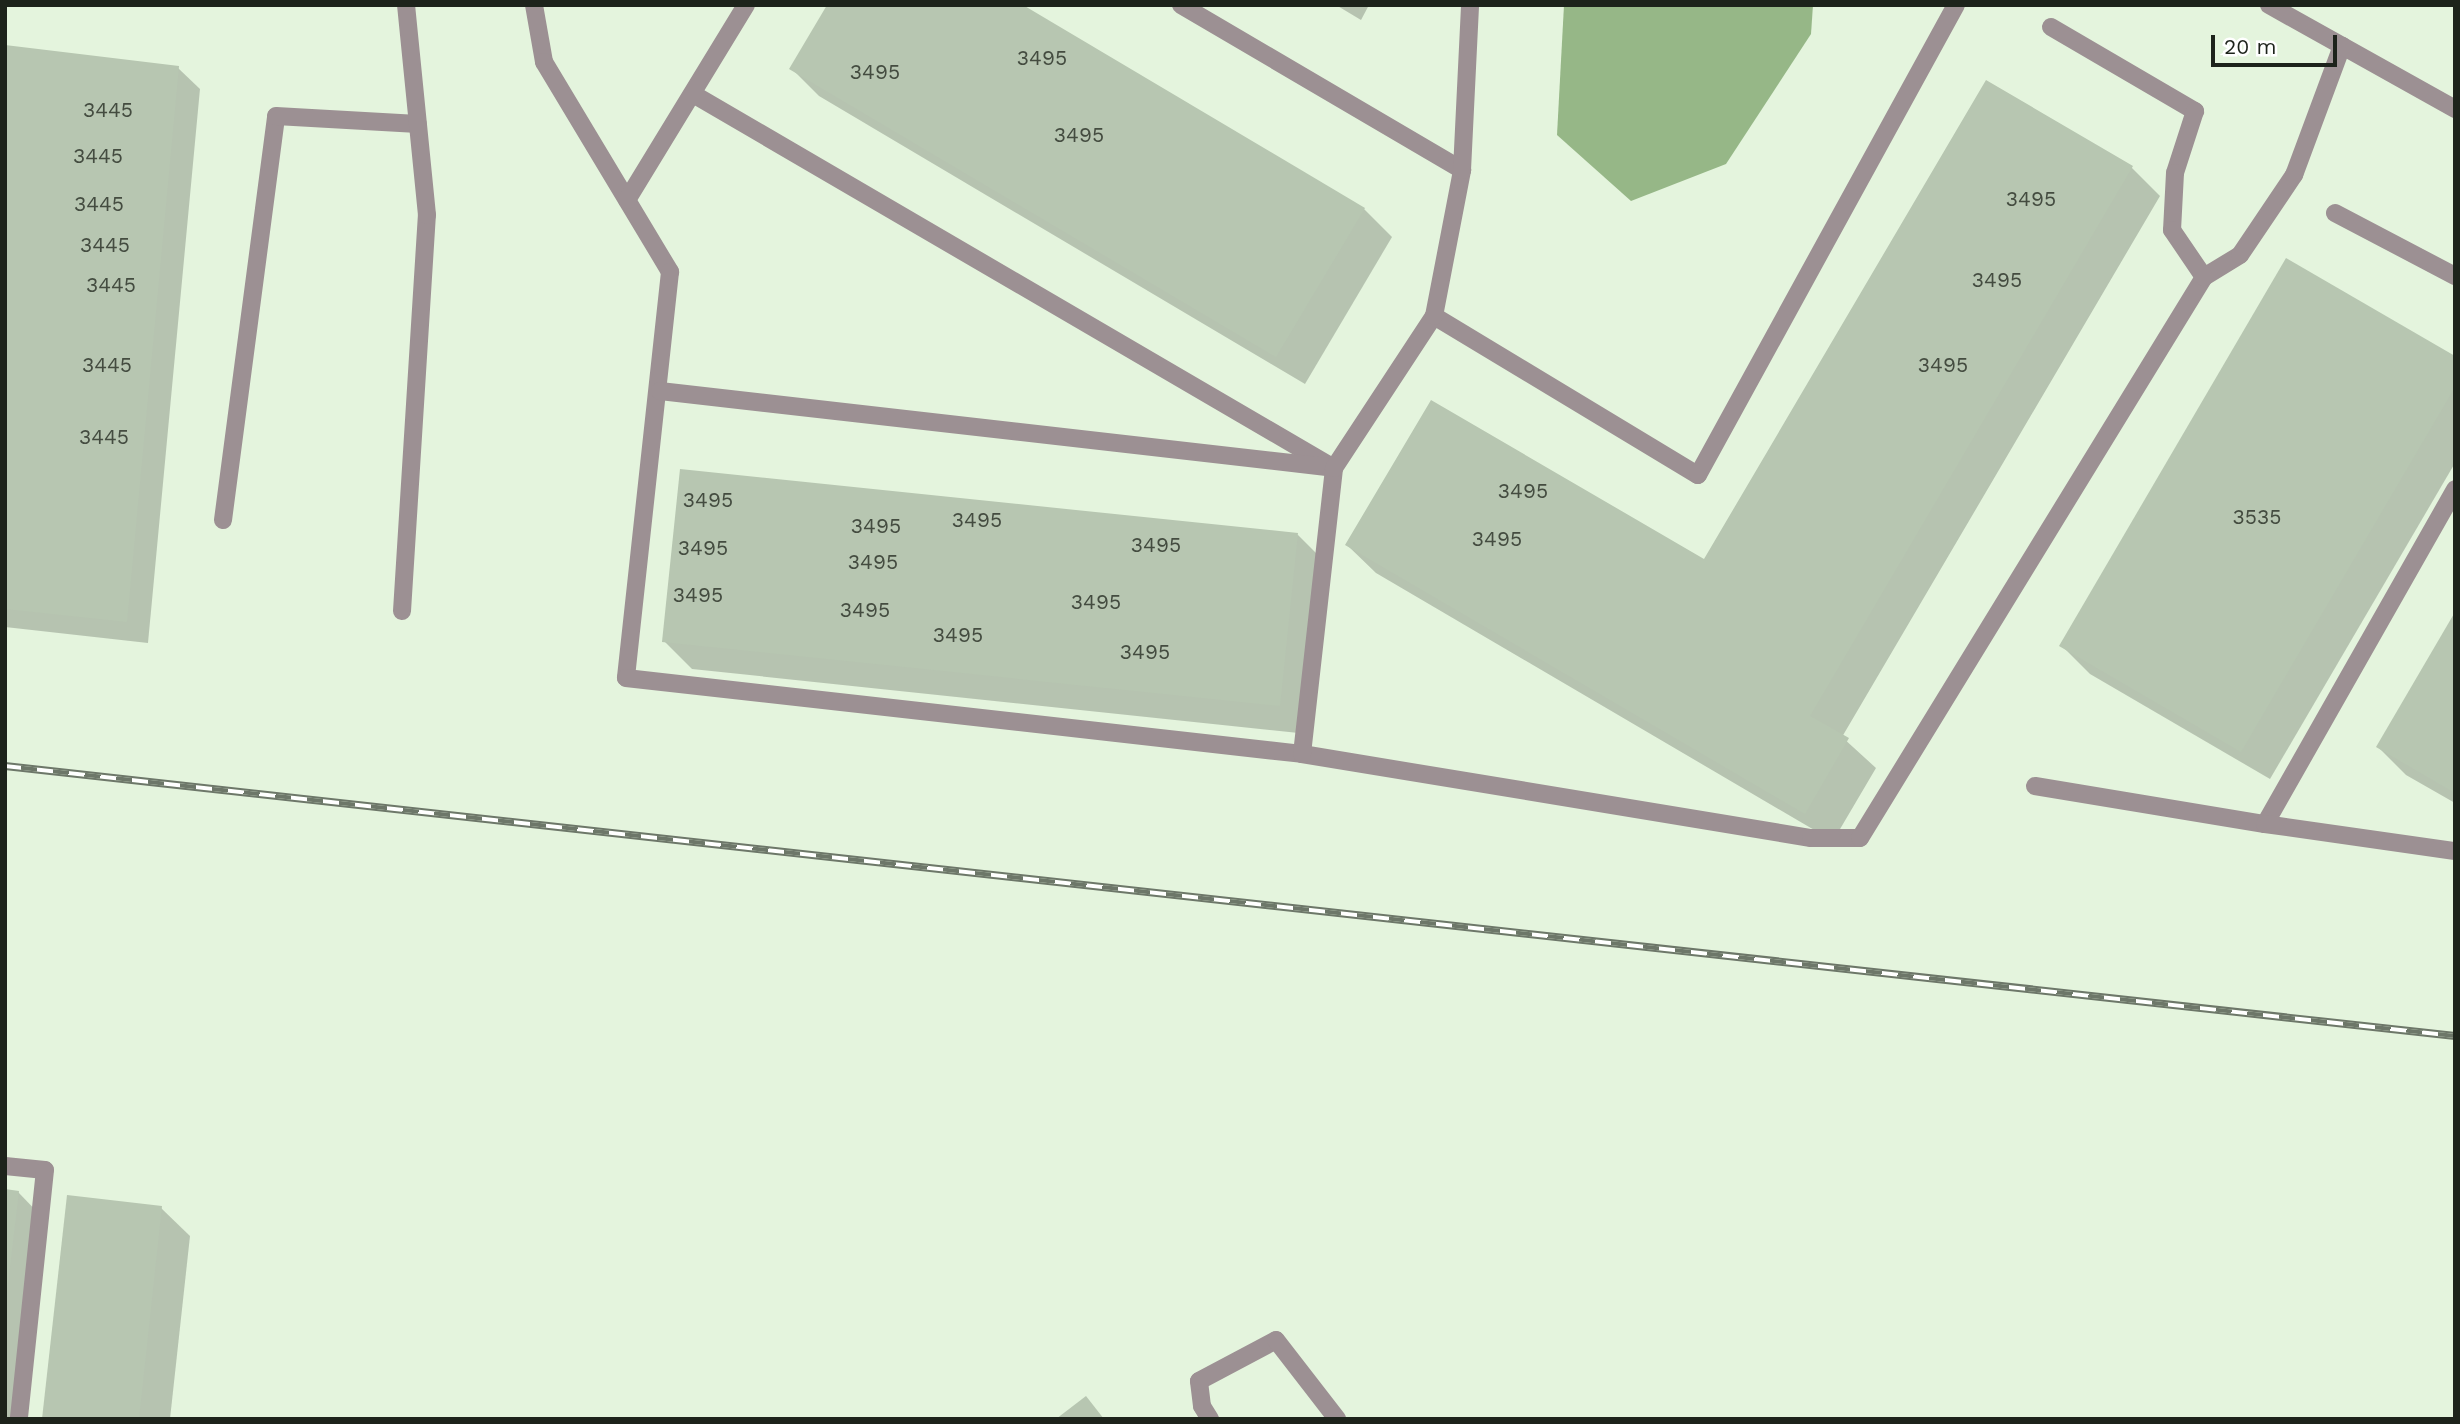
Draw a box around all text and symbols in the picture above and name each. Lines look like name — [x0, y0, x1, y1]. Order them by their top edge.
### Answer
scale bar — [2215, 21, 2341, 65]
text: 20 m — [2224, 34, 2276, 59]
house number: 3495 — [1017, 45, 1067, 71]
house number: 3495 — [850, 59, 900, 85]
house number: 3445 — [83, 97, 133, 123]
house number: 3495 — [1054, 122, 1104, 148]
house number: 3445 — [73, 143, 123, 169]
house number: 3495 — [2006, 186, 2056, 212]
house number: 3445 — [74, 191, 124, 217]
house number: 3445 — [80, 232, 130, 258]
house number: 3495 — [1972, 267, 2022, 293]
house number: 3445 — [86, 272, 136, 298]
house number: 3445 — [82, 352, 132, 378]
house number: 3495 — [1918, 352, 1968, 378]
house number: 3445 — [79, 424, 129, 450]
house number: 3495 — [1498, 478, 1548, 504]
house number: 3495 — [683, 487, 733, 513]
house number: 3535 — [2233, 504, 2281, 530]
house number: 3495 — [952, 507, 1002, 533]
house number: 3495 — [851, 513, 901, 539]
house number: 3495 — [1472, 526, 1522, 552]
house number: 3495 — [1131, 532, 1181, 558]
house number: 3495 — [678, 535, 728, 561]
house number: 3495 — [848, 549, 898, 575]
house number: 3495 — [673, 582, 723, 608]
house number: 3495 — [1071, 589, 1121, 615]
house number: 3495 — [840, 597, 890, 623]
house number: 3495 — [933, 622, 983, 648]
house number: 3495 — [1120, 639, 1170, 665]

